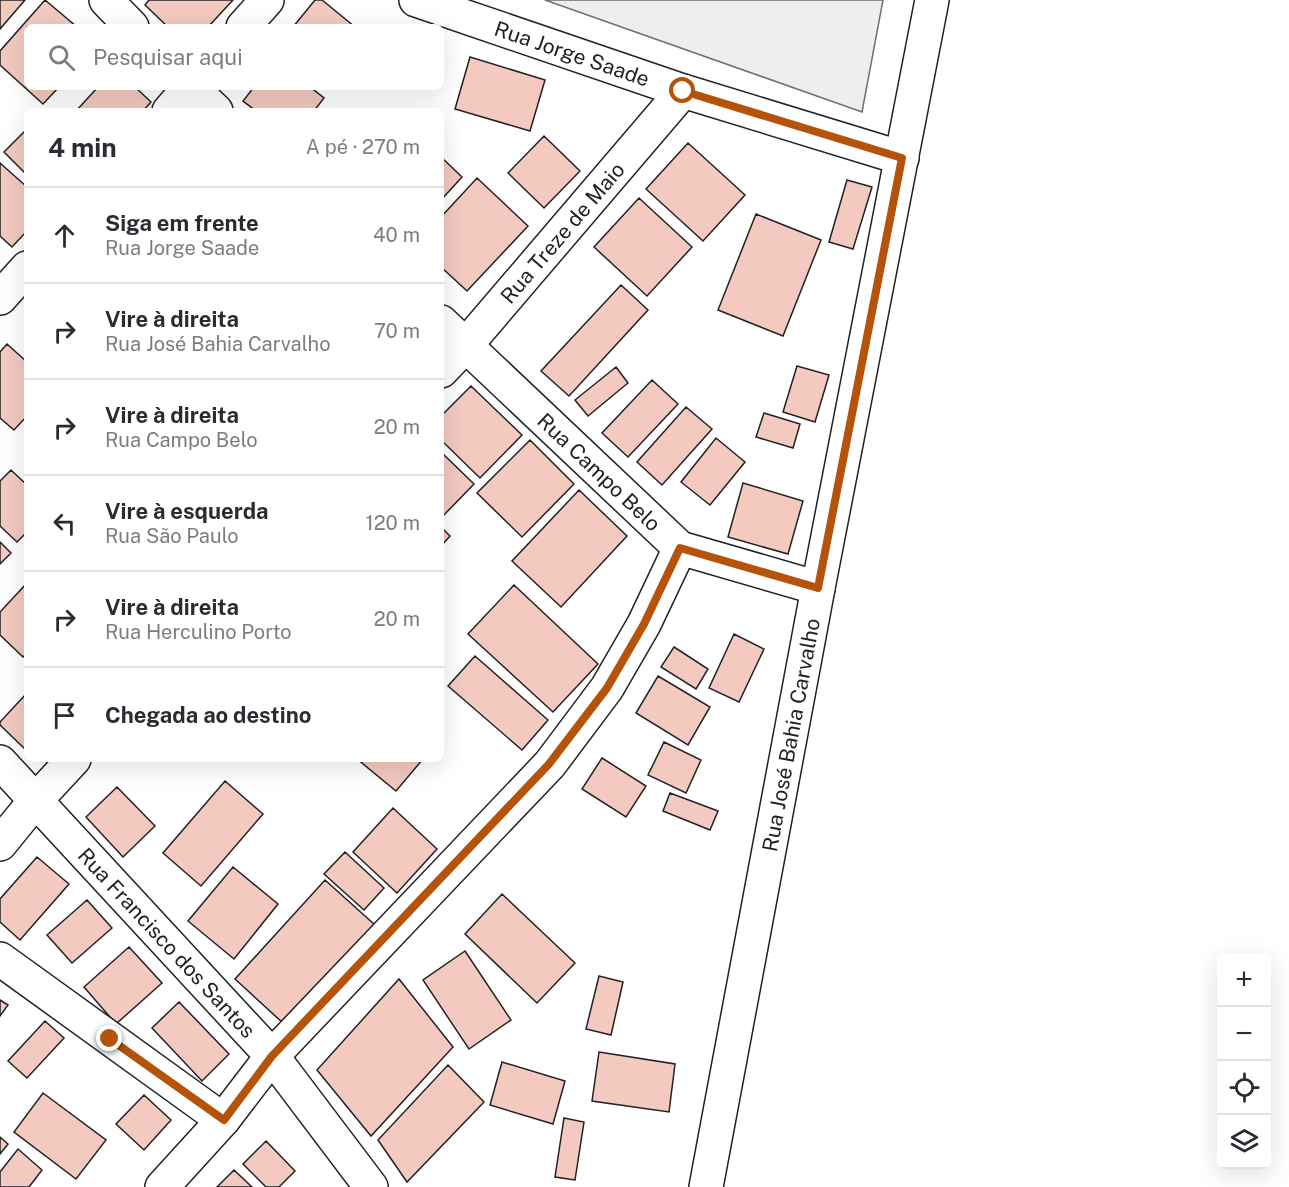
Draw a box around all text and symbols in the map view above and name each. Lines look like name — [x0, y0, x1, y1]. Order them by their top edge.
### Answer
street label: Rua Jorge Saade — [491, 15, 653, 91]
search box — [24, 24, 444, 90]
icon: search — [45, 41, 78, 74]
text: Pesquisar aqui — [93, 44, 243, 70]
route start — [669, 77, 695, 103]
text: 4 min — [48, 132, 117, 163]
text: A pé · 270 m — [306, 135, 420, 159]
street label: Rua Treze de Maio — [495, 157, 629, 308]
text: Siga em frente — [105, 210, 259, 236]
icon: ahead — [48, 219, 81, 252]
text: 40 m — [373, 223, 420, 247]
text: Rua Jorge Saade — [105, 236, 259, 260]
text: Vire à direita — [105, 306, 239, 332]
icon: right — [48, 315, 81, 348]
text: 70 m — [374, 319, 420, 343]
text: Rua José Bahia Carvalho — [105, 332, 330, 356]
text: Vire à direita — [105, 402, 239, 428]
street label: Rua Campo Belo — [533, 408, 666, 536]
icon: right — [48, 411, 81, 444]
text: 20 m — [374, 415, 420, 439]
text: Rua Campo Belo — [105, 428, 258, 452]
text: Vire à esquerda — [105, 498, 269, 524]
icon: left — [48, 507, 81, 540]
text: 120 m — [366, 511, 420, 535]
text: Rua São Paulo — [105, 524, 239, 548]
text: Vire à direita — [105, 594, 239, 620]
icon: right — [48, 603, 81, 636]
text: 20 m — [374, 607, 420, 631]
street label: Rua José Bahia Carvalho — [756, 616, 825, 854]
text: Rua Herculino Porto — [105, 620, 291, 644]
icon: arrive — [48, 699, 81, 732]
text: Chegada ao destino — [105, 702, 311, 728]
street label: Rua Francisco dos Santos — [73, 842, 261, 1043]
map controls — [1217, 953, 1271, 1169]
button: + — [1217, 953, 1271, 1007]
button: − — [1217, 1007, 1271, 1061]
route end — [96, 1025, 122, 1051]
button: locate — [1217, 1061, 1271, 1115]
button: layers — [1217, 1115, 1271, 1169]

